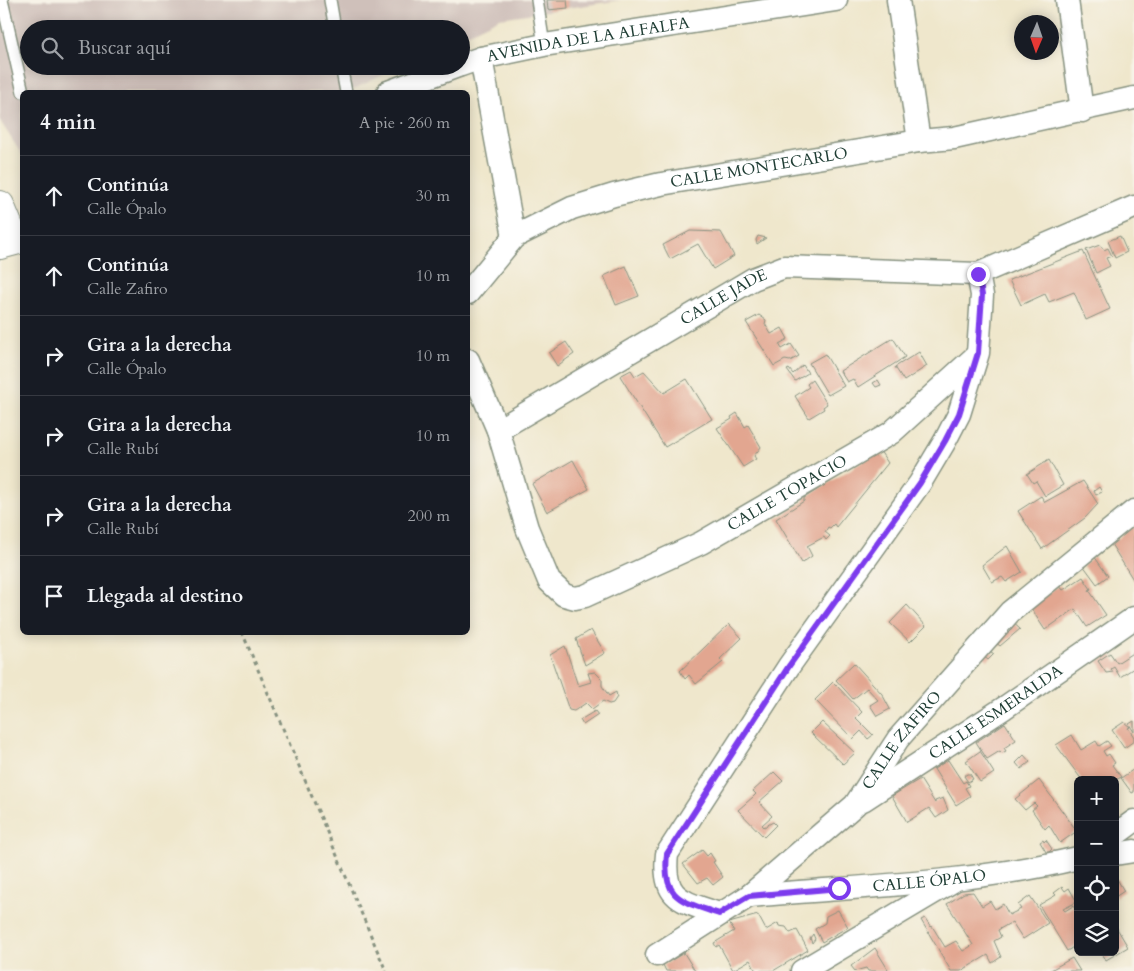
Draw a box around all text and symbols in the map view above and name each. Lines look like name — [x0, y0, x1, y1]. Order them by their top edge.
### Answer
street label: AVENIDA DE LA ALFALFA — [485, 12, 692, 68]
north arrow — [1014, 15, 1059, 60]
search box — [20, 20, 470, 75]
icon: search — [38, 34, 66, 62]
text: Buscar aquí — [78, 35, 171, 61]
text: 4 min — [40, 108, 96, 137]
text: A pie · 260 m — [359, 112, 450, 134]
street label: CALLE MONTECARLO — [669, 142, 849, 193]
text: Continúa — [87, 172, 169, 198]
icon: ahead — [40, 182, 68, 210]
text: 30 m — [416, 185, 450, 207]
text: Calle Ópalo — [87, 198, 166, 220]
text: Continúa — [87, 252, 169, 278]
icon: ahead — [40, 262, 68, 290]
route end — [967, 263, 990, 286]
street label: CALLE JADE — [676, 264, 770, 331]
text: 10 m — [416, 265, 450, 287]
text: Calle Zafiro — [87, 278, 168, 300]
text: Gira a la derecha — [87, 332, 232, 358]
icon: right — [40, 342, 68, 370]
text: 10 m — [416, 345, 450, 367]
text: Calle Ópalo — [87, 358, 166, 380]
text: Gira a la derecha — [87, 412, 232, 438]
icon: right — [40, 422, 68, 450]
text: 10 m — [416, 425, 450, 447]
text: Calle Rubí — [87, 438, 159, 460]
street label: CALLE TOPACIO — [723, 450, 851, 536]
text: Gira a la derecha — [87, 492, 232, 518]
icon: right — [40, 502, 68, 530]
text: 200 m — [408, 505, 450, 527]
text: Calle Rubí — [87, 518, 159, 540]
icon: arrive — [40, 582, 68, 610]
text: Llegada al destino — [87, 583, 243, 609]
street label: CALLE ESMERALDA — [925, 659, 1067, 765]
street label: CALLE ZAFIRO — [857, 686, 947, 794]
map controls — [1074, 776, 1119, 956]
button: + — [1074, 776, 1119, 821]
button: − — [1074, 821, 1119, 866]
street label: CALLE ÓPALO — [872, 864, 988, 897]
button: locate — [1074, 866, 1119, 911]
route start — [828, 877, 851, 900]
button: layers — [1074, 911, 1119, 956]

